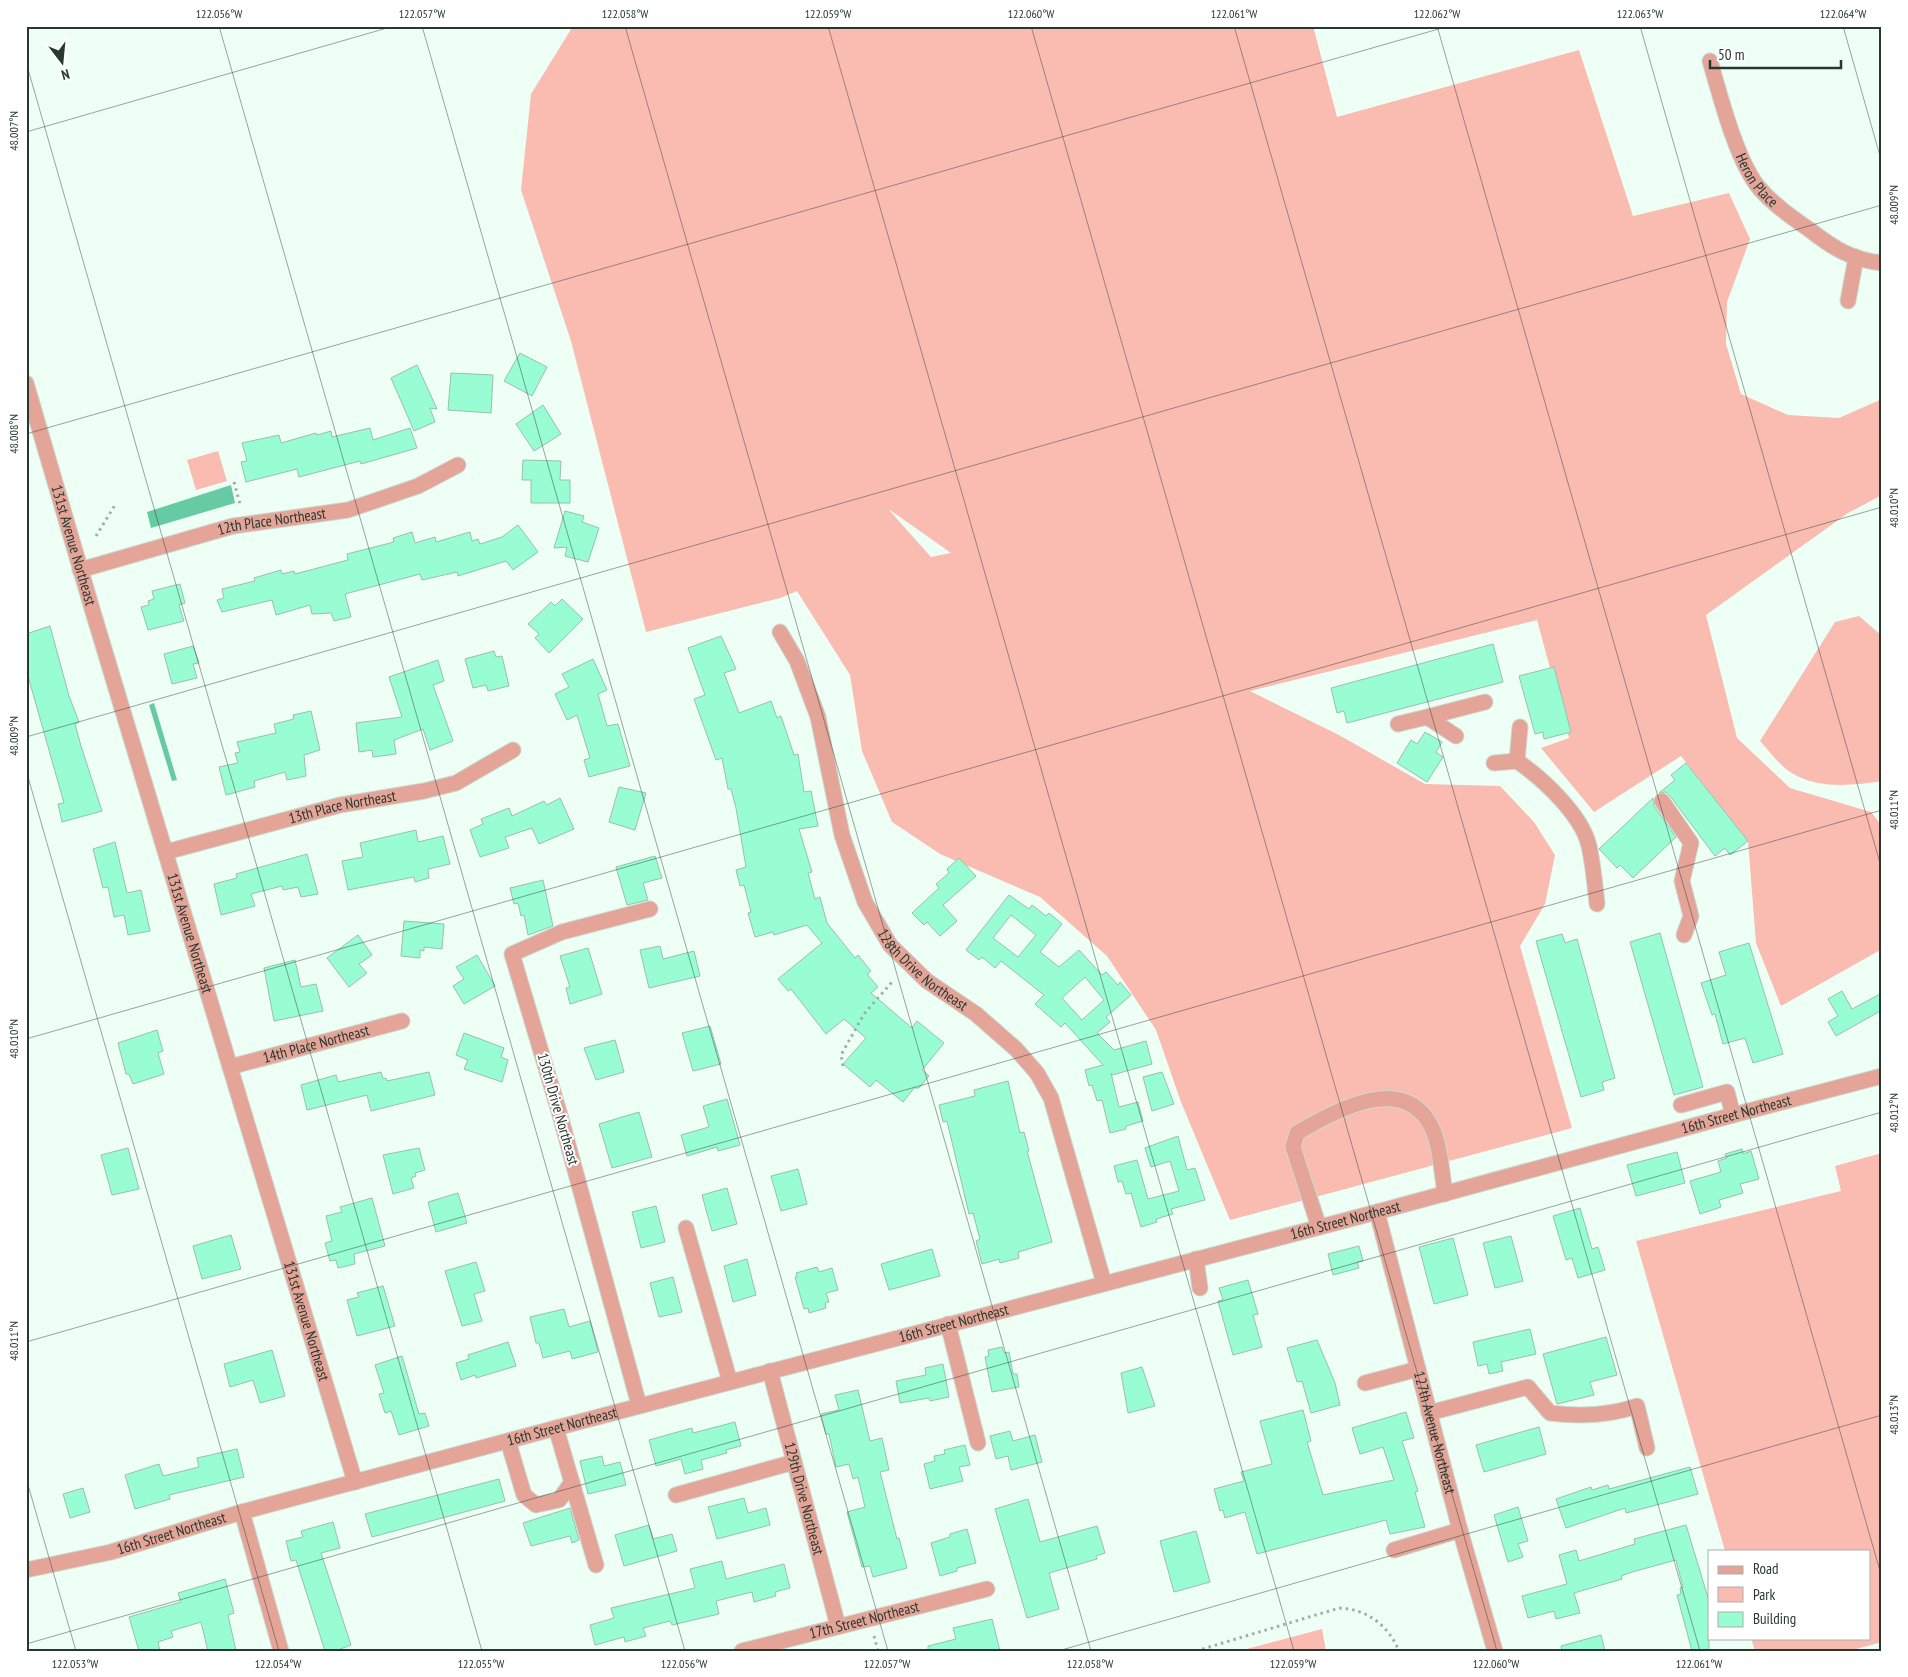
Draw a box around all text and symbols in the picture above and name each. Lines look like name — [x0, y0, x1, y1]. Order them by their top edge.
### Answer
text: 122.056°W — [196, 6, 242, 21]
text: 122.057°W — [399, 6, 445, 21]
text: 122.058°W — [602, 6, 648, 21]
text: 122.059°W — [805, 6, 851, 21]
text: 122.060°W — [1008, 6, 1054, 21]
text: 122.061°W — [1211, 6, 1257, 21]
text: 122.062°W — [1414, 6, 1460, 21]
text: 122.063°W — [1617, 6, 1663, 21]
text: 122.064°W — [1820, 6, 1866, 21]
north arrow — [38, 38, 88, 88]
scale bar — [1710, 38, 1842, 70]
text: 50 m — [1718, 45, 1744, 64]
text: N — [59, 65, 72, 84]
text: 48.007°N — [6, 111, 21, 151]
street label: Heron Place — [1732, 150, 1782, 211]
text: 48.009°N — [1886, 185, 1901, 225]
text: 48.008°N — [6, 414, 21, 454]
street label: 131st Avenue Northeast — [47, 483, 101, 608]
text: 48.010°N — [1886, 488, 1901, 528]
street label: 12th Place Northeast — [215, 503, 327, 539]
text: 48.009°N — [6, 716, 21, 756]
street label: 13th Place Northeast — [286, 786, 397, 828]
text: 48.011°N — [1886, 790, 1901, 830]
street label: 131st Avenue Northeast — [163, 871, 217, 995]
street label: 128th Drive Northeast — [873, 925, 972, 1015]
text: 48.010°N — [6, 1019, 21, 1059]
street label: 14th Place Northeast — [261, 1020, 371, 1067]
street label: 130th Drive Northeast — [533, 1051, 584, 1167]
street label: 16th Street Northeast — [1679, 1090, 1793, 1138]
text: 48.012°N — [1886, 1093, 1901, 1133]
street label: 16th Street Northeast — [1288, 1196, 1402, 1243]
street label: 131st Avenue Northeast — [280, 1258, 334, 1383]
street label: 16th Street Northeast — [896, 1299, 1011, 1346]
text: 48.011°N — [6, 1321, 21, 1361]
street label: 127th Avenue Northeast — [1410, 1369, 1460, 1496]
text: 48.013°N — [1886, 1395, 1901, 1435]
street label: 16th Street Northeast — [505, 1402, 619, 1450]
street label: 129th Drive Northeast — [780, 1440, 829, 1557]
street label: 16th Street Northeast — [114, 1508, 228, 1559]
legend — [1708, 1550, 1870, 1640]
text: Road — [1753, 1559, 1779, 1578]
text: Park — [1753, 1585, 1775, 1604]
street label: 17th Street Northeast — [807, 1597, 921, 1643]
text: Building — [1753, 1609, 1796, 1628]
text: 122.053°W — [52, 1656, 98, 1671]
text: 122.054°W — [255, 1656, 301, 1671]
text: 122.055°W — [458, 1656, 504, 1671]
text: 122.056°W — [661, 1656, 707, 1671]
text: 122.057°W — [864, 1656, 910, 1671]
text: 122.058°W — [1067, 1656, 1113, 1671]
text: 122.059°W — [1270, 1656, 1316, 1671]
text: 122.060°W — [1473, 1656, 1519, 1671]
text: 122.061°W — [1676, 1656, 1722, 1671]

